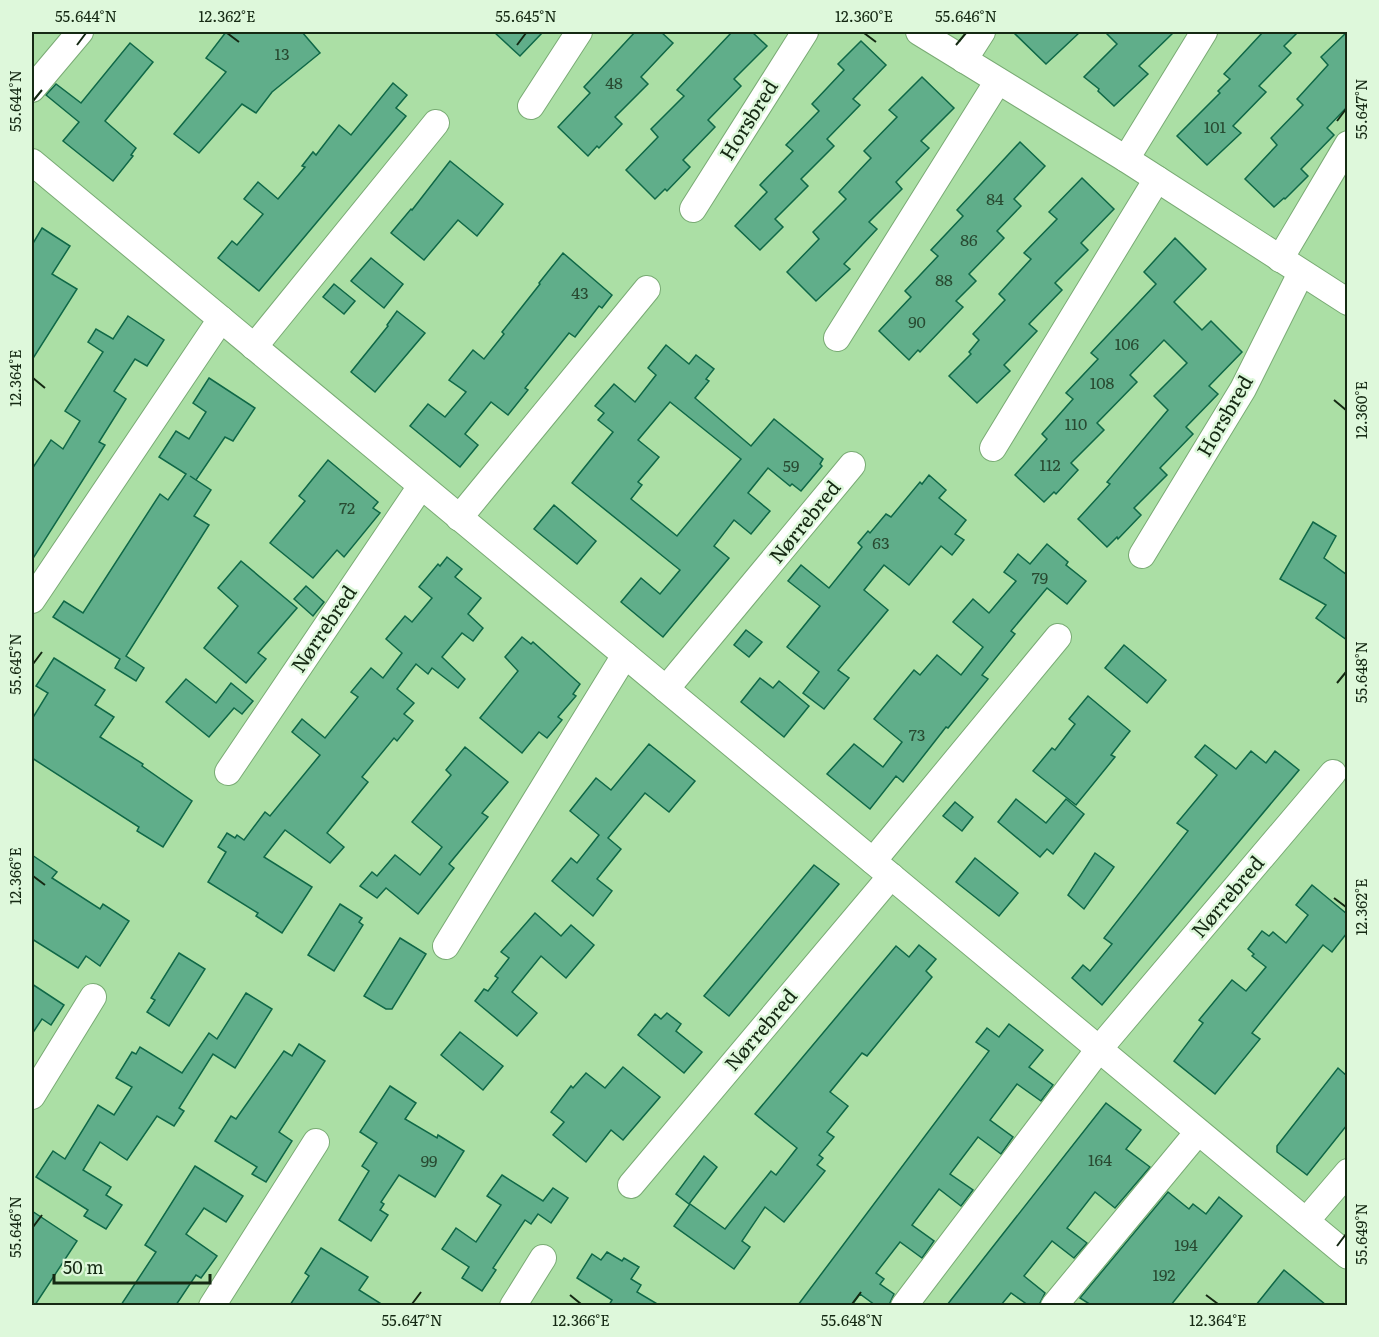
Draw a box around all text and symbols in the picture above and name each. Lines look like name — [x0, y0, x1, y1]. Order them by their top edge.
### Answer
text: 55.644°N — [55, 4, 117, 27]
text: 12.362°E — [199, 4, 256, 27]
text: 55.645°N — [495, 4, 557, 27]
text: 12.360°E — [835, 4, 893, 27]
text: 55.646°N — [935, 4, 997, 27]
house number: 13 — [274, 41, 290, 65]
text: 55.644°N — [3, 70, 26, 132]
house number: 48 — [605, 70, 623, 94]
street label: Horsbred — [711, 73, 784, 165]
text: 55.647°N — [1349, 78, 1372, 140]
house number: 101 — [1204, 114, 1227, 138]
house number: 84 — [986, 186, 1004, 210]
house number: 86 — [960, 227, 978, 251]
house number: 88 — [935, 267, 953, 291]
house number: 43 — [571, 280, 589, 304]
house number: 90 — [908, 309, 926, 333]
house number: 106 — [1115, 331, 1140, 355]
text: 12.364°E — [3, 349, 26, 407]
street label: Horsbred — [1188, 369, 1259, 461]
house number: 108 — [1090, 370, 1114, 394]
text: 12.360°E — [1349, 381, 1372, 439]
house number: 110 — [1065, 411, 1087, 435]
house number: 112 — [1039, 452, 1061, 476]
house number: 59 — [783, 453, 799, 477]
street label: Nørrebred — [760, 473, 846, 569]
house number: 72 — [339, 495, 355, 519]
house number: 63 — [872, 530, 890, 554]
house number: 79 — [1032, 565, 1048, 589]
street label: Nørrebred — [282, 578, 363, 678]
text: 55.645°N — [3, 633, 26, 695]
text: 55.648°N — [1349, 641, 1372, 703]
house number: 73 — [909, 722, 925, 746]
text: 12.366°E — [3, 847, 26, 905]
street label: Nørrebred — [1183, 848, 1270, 943]
text: 12.362°E — [1349, 879, 1372, 936]
street label: Nørrebred — [716, 981, 803, 1076]
house number: 164 — [1088, 1147, 1112, 1171]
house number: 99 — [421, 1148, 437, 1172]
text: 55.646°N — [3, 1196, 26, 1258]
text: 55.649°N — [1349, 1203, 1372, 1265]
house number: 194 — [1174, 1232, 1198, 1256]
scale bar — [54, 1247, 210, 1285]
text: 50 m — [63, 1253, 104, 1280]
house number: 192 — [1153, 1262, 1175, 1286]
text: 55.647°N — [381, 1308, 443, 1331]
text: 12.366°E — [552, 1308, 610, 1331]
text: 55.648°N — [821, 1308, 883, 1331]
text: 12.364°E — [1189, 1308, 1247, 1331]

